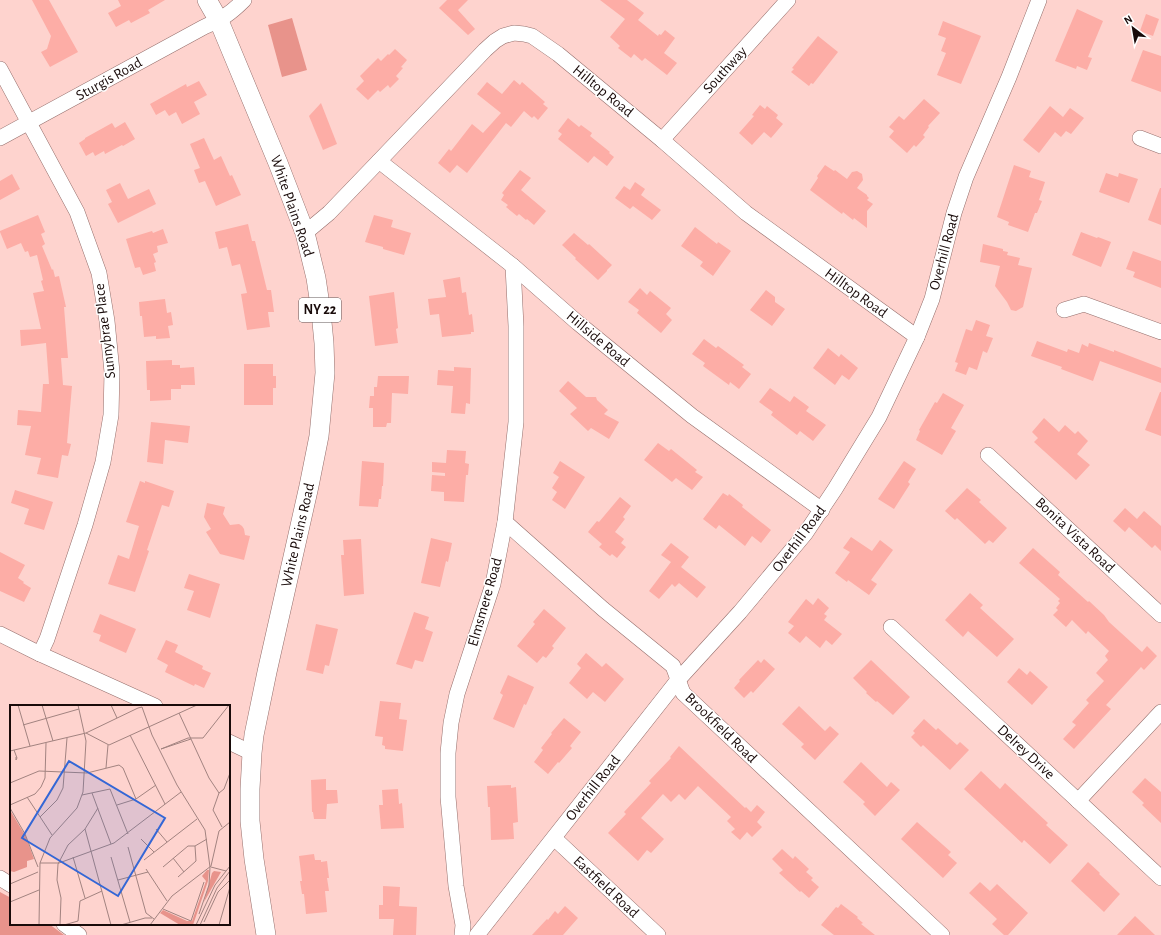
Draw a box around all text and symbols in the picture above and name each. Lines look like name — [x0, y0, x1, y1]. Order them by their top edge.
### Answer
north arrow — [1113, 8, 1153, 48]
text: N — [1122, 13, 1134, 27]
street label: Southway — [700, 43, 750, 96]
street label: Sturgis Road — [73, 55, 145, 103]
street label: Hilltop Road — [570, 62, 636, 120]
street label: White Plains Road — [268, 153, 316, 259]
street label: Overhill Road — [927, 212, 961, 292]
street label: Hilltop Road — [822, 265, 890, 321]
street label: Sunnybrae Place — [92, 283, 118, 379]
road number: NY 22 — [299, 298, 341, 322]
street label: Hillside Road — [564, 308, 633, 370]
street label: White Plains Road — [279, 481, 317, 588]
street label: Bonita Vista Road — [1032, 495, 1118, 576]
street label: Overhill Road — [769, 503, 829, 575]
street label: Elmsmere Road — [465, 556, 505, 648]
street label: Brookfield Road — [682, 690, 760, 766]
inset map — [10, 705, 230, 925]
street label: Delrey Drive — [995, 722, 1058, 782]
street label: Overhill Road — [563, 752, 623, 824]
street label: Eastfield Road — [570, 853, 642, 921]

